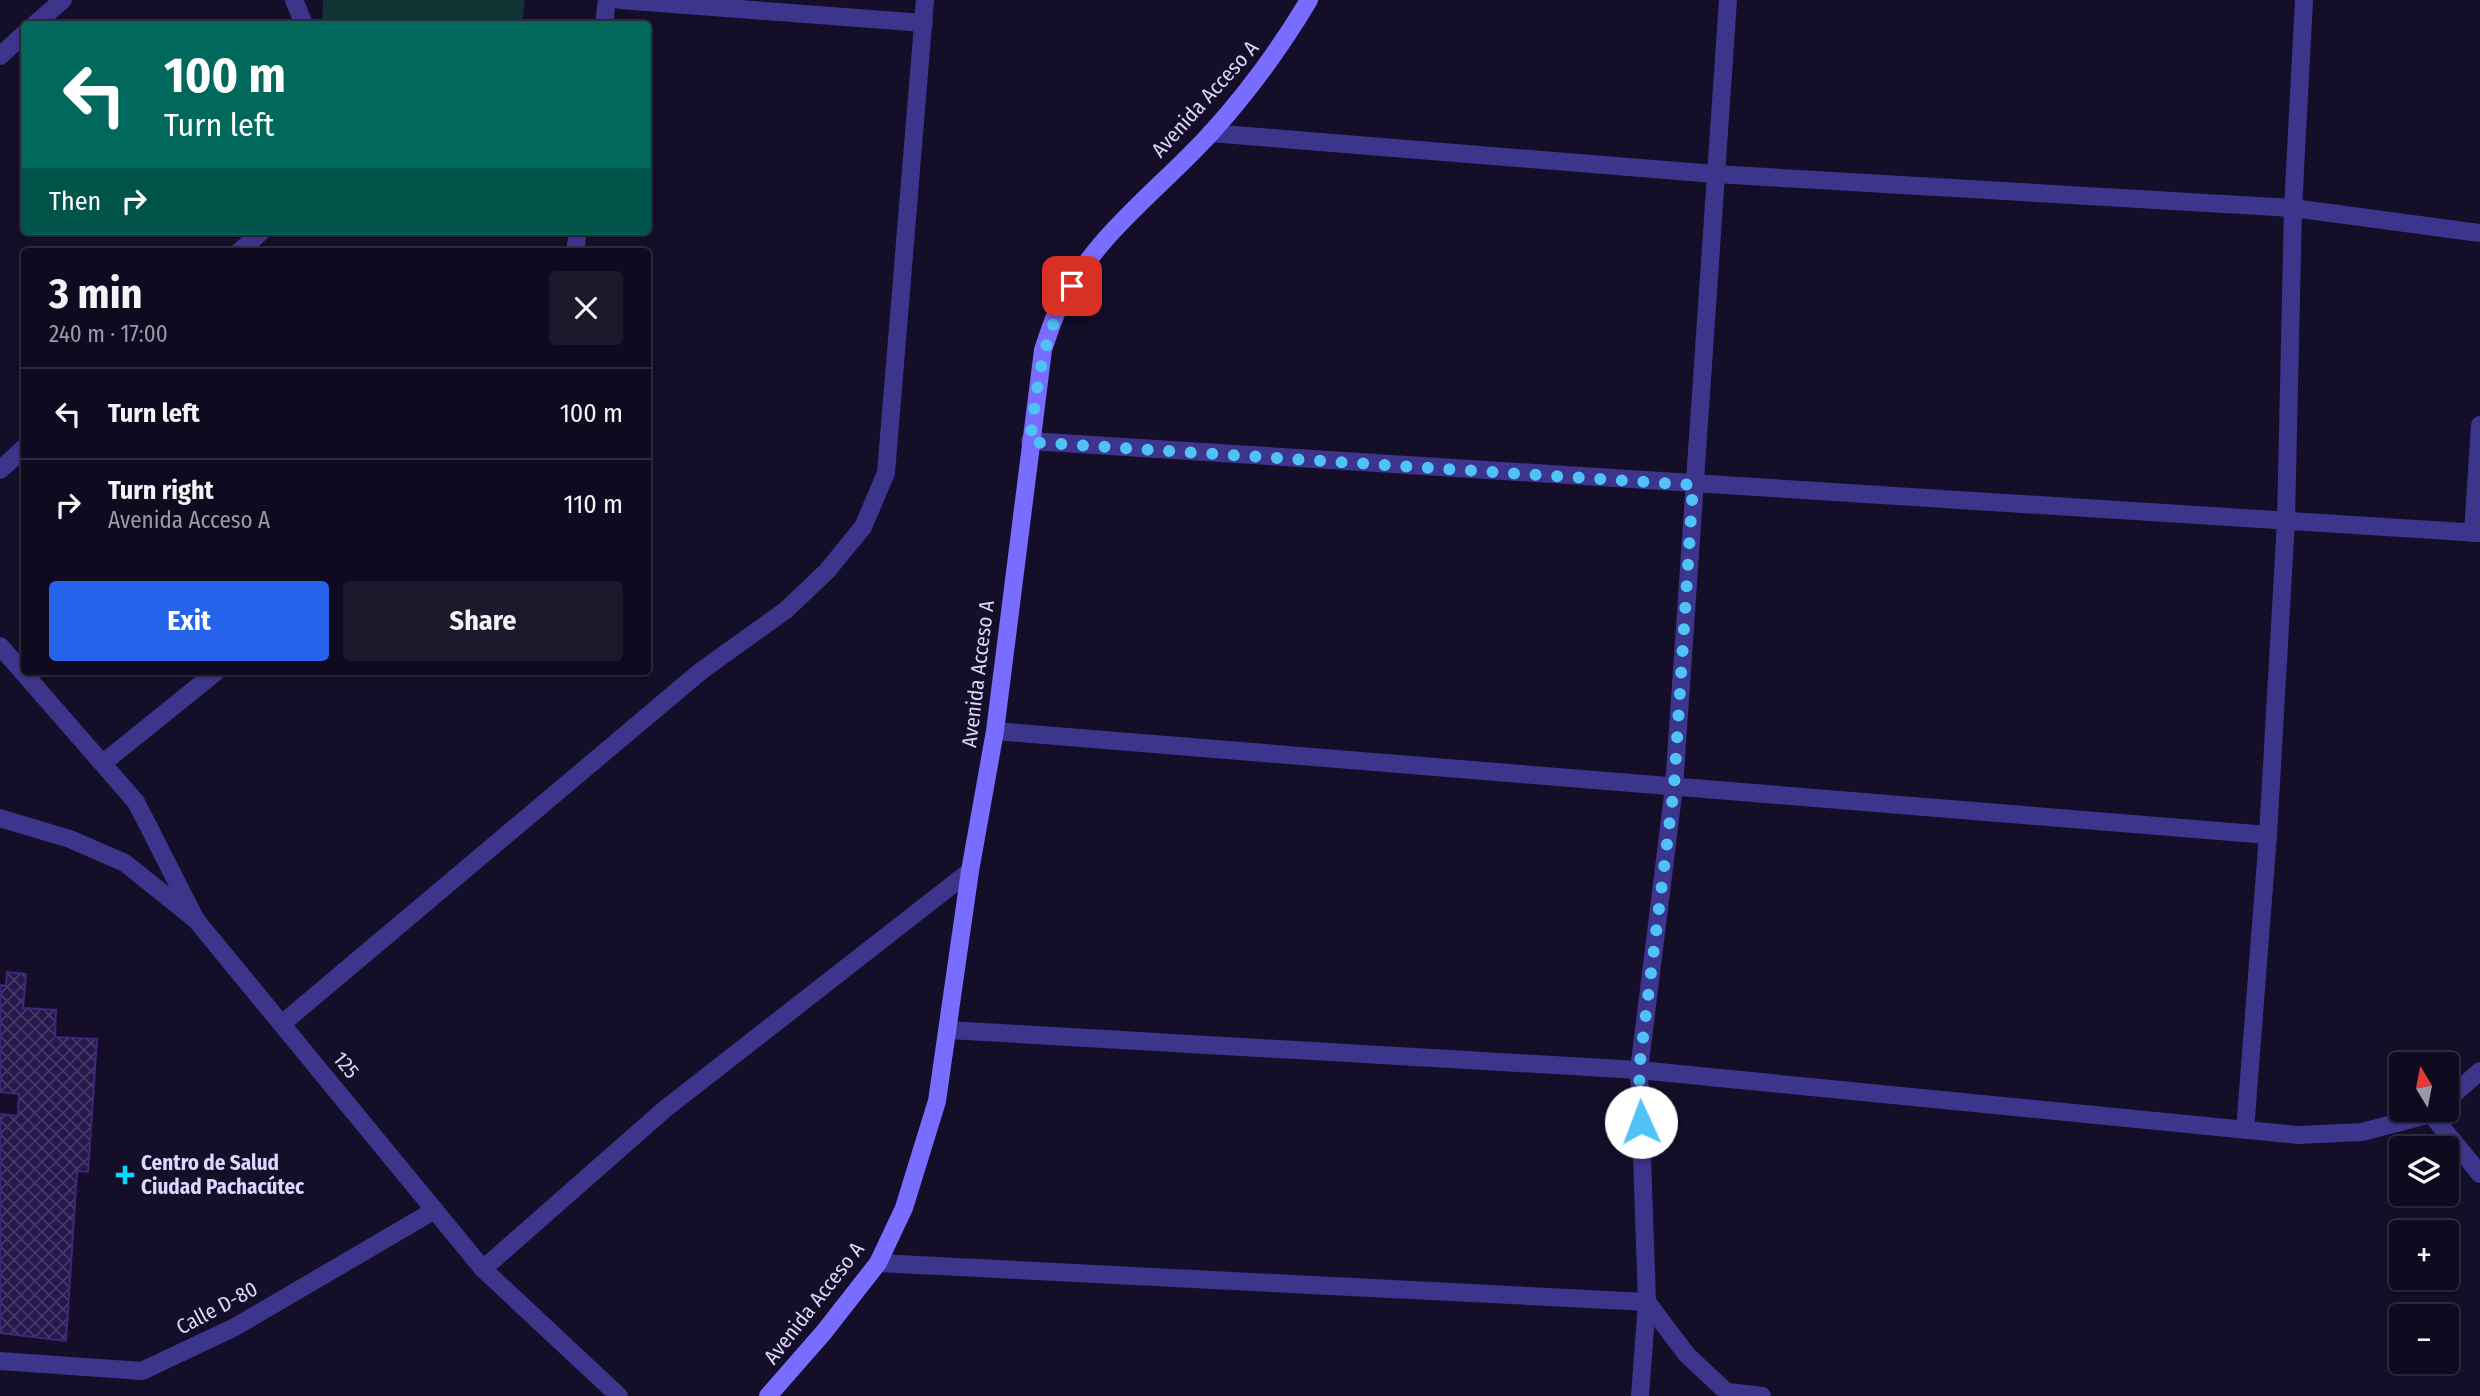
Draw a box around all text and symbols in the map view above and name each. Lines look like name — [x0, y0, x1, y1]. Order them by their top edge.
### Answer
street label: Avenida Acceso A — [1146, 35, 1264, 163]
text: 100 m — [164, 46, 286, 105]
icon: left — [49, 49, 140, 140]
text: Turn left — [164, 106, 274, 144]
icon: right — [115, 182, 153, 220]
text: Then — [49, 186, 101, 217]
pin — [1042, 256, 1102, 316]
icon: arrive — [1053, 267, 1091, 305]
text: 3 min — [49, 269, 143, 319]
button: close — [549, 271, 623, 345]
text: 240 m · 17:00 — [49, 320, 168, 348]
icon: left — [49, 395, 87, 433]
text: Turn left — [108, 398, 200, 429]
text: 100 m — [560, 398, 623, 429]
text: Turn right — [108, 475, 214, 506]
icon: right — [49, 486, 87, 524]
text: 110 m — [563, 489, 623, 520]
text: Avenida Acceso A — [108, 506, 270, 534]
button: Exit — [49, 581, 329, 661]
button: Share — [343, 581, 623, 661]
street label: Avenida Acceso A — [956, 599, 1000, 749]
street label: 125 — [327, 1046, 365, 1084]
north arrow — [2389, 1052, 2459, 1122]
map controls — [2389, 1052, 2459, 1374]
position arrow — [1604, 1085, 1678, 1159]
button: layers — [2389, 1136, 2459, 1206]
place label: Centro de Salud Ciudad Pachacútec — [141, 1150, 305, 1200]
marker: Centro de Salud Ciudad Pachacútec — [115, 1165, 135, 1185]
button: + — [2389, 1220, 2459, 1290]
street label: Avenida Acceso A — [758, 1237, 870, 1369]
street label: Calle D-80 — [172, 1276, 262, 1340]
button: − — [2389, 1304, 2459, 1374]

